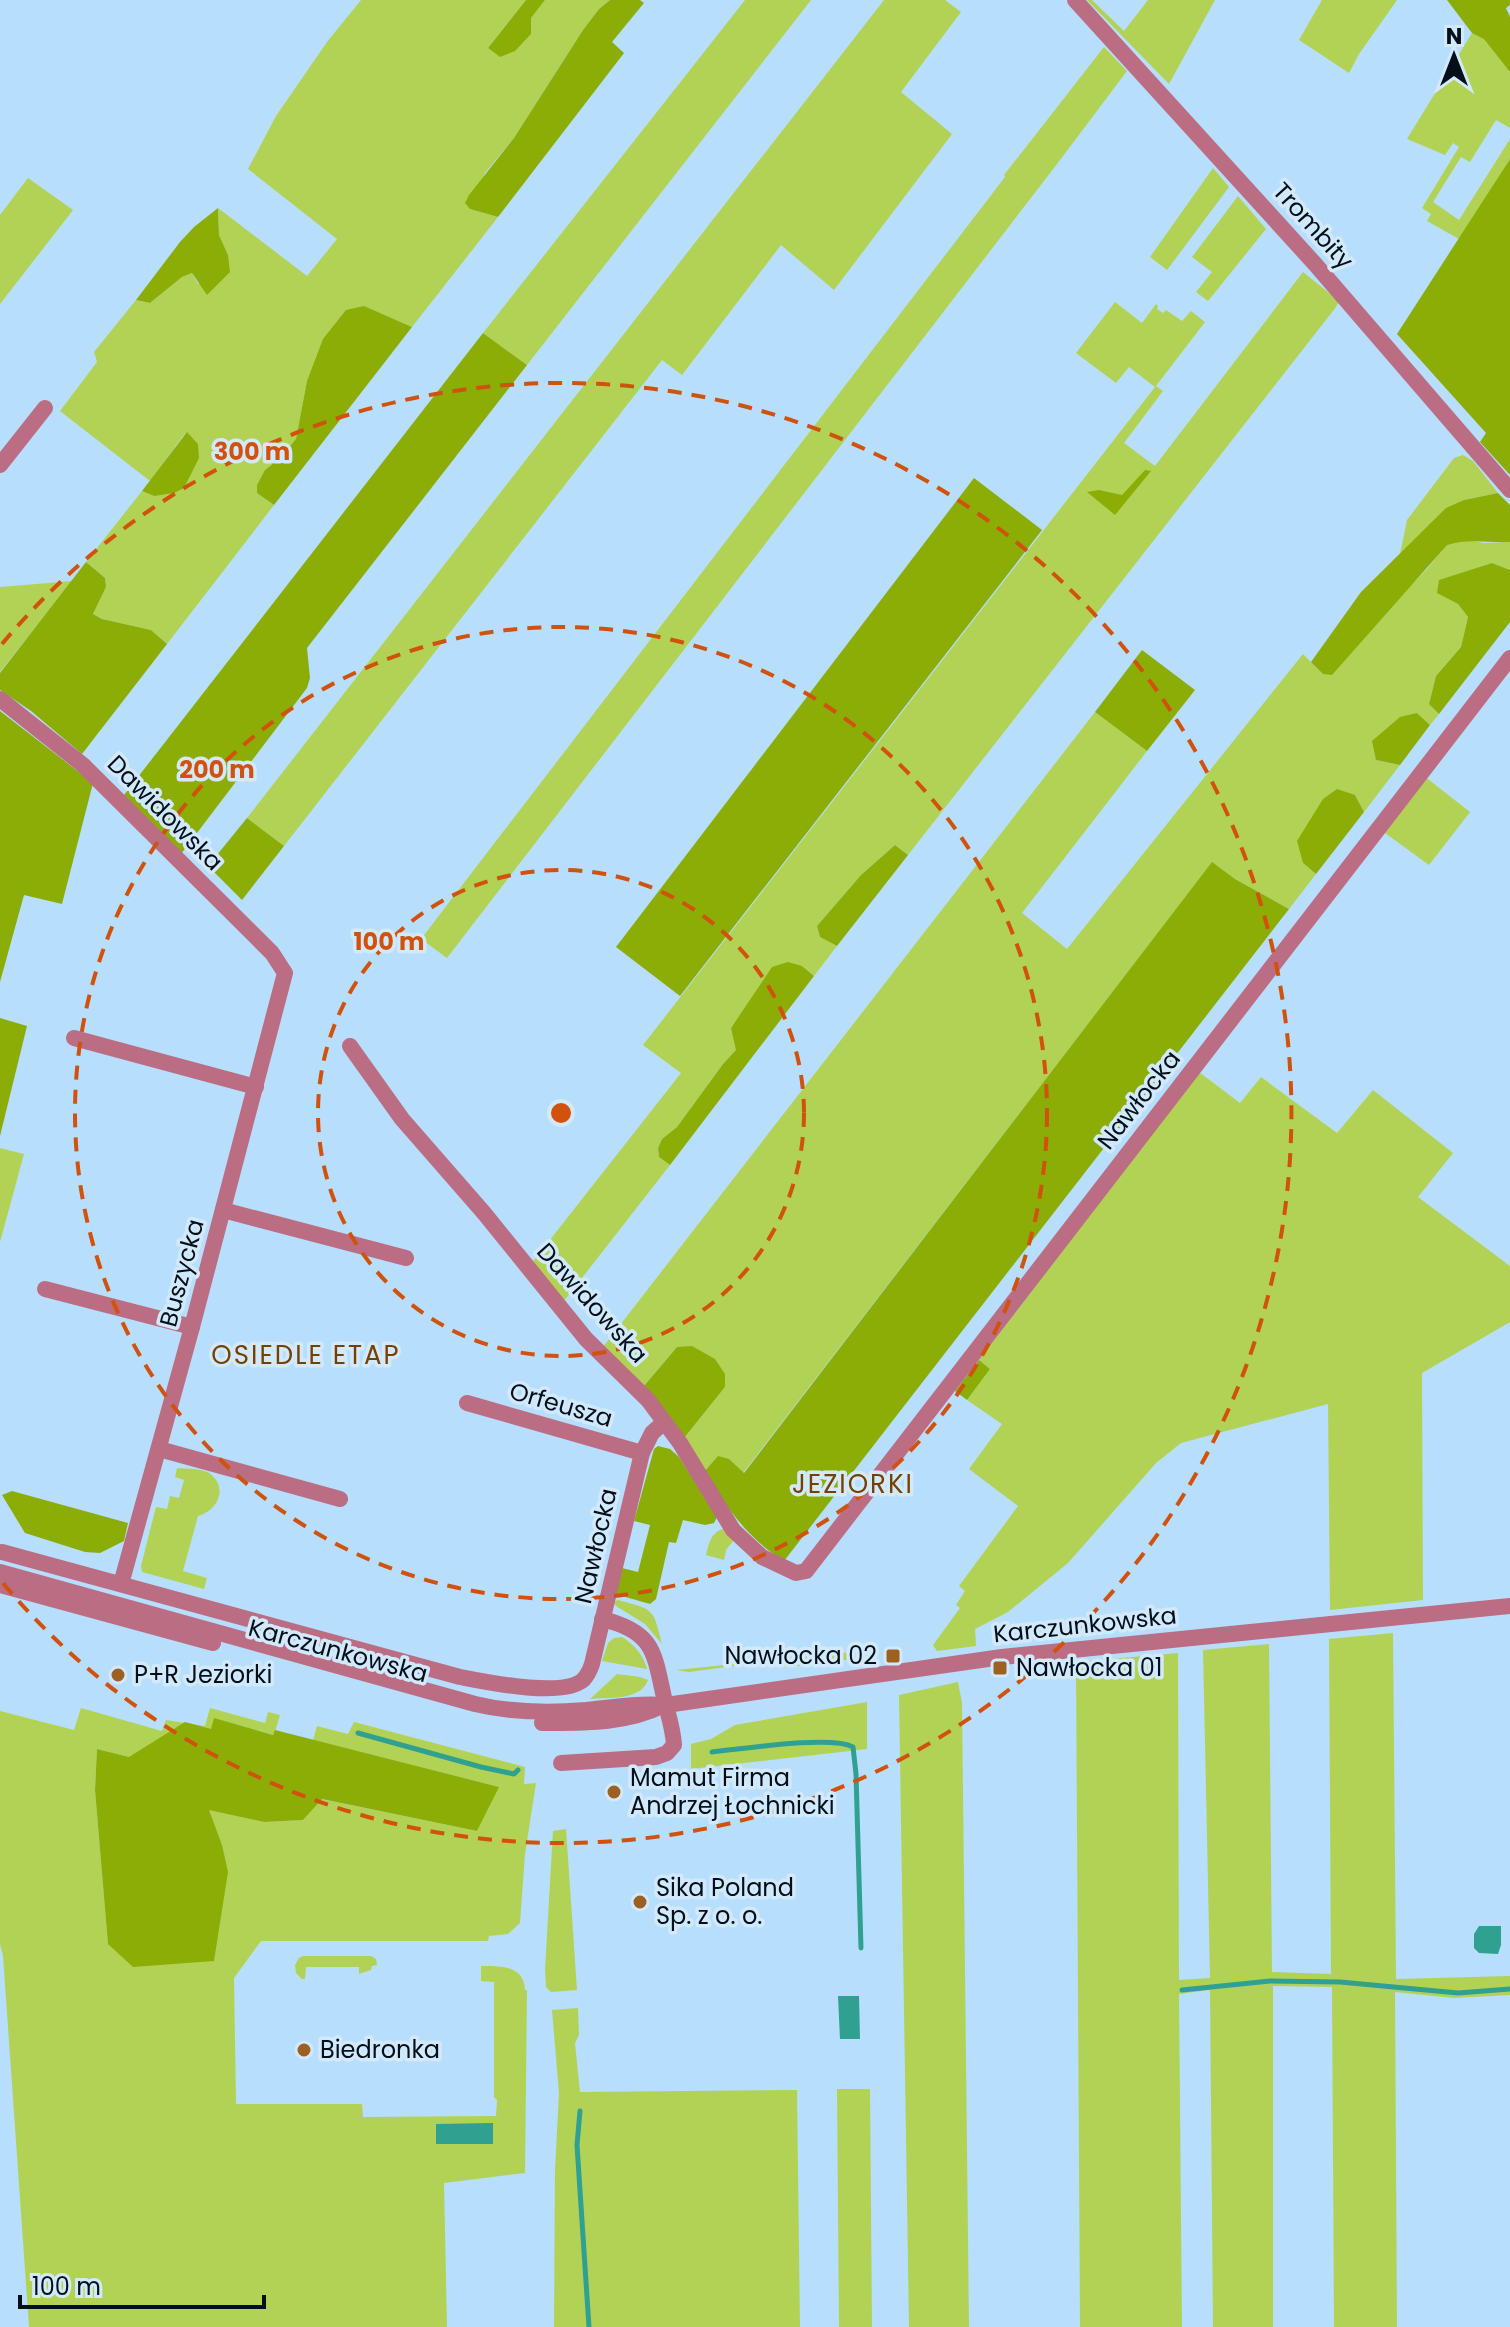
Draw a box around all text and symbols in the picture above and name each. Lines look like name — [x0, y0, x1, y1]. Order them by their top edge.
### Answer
north arrow — [1414, 16, 1494, 96]
text: N — [1446, 21, 1462, 52]
street label: Trombity — [1266, 175, 1362, 277]
text: 300 m — [214, 435, 290, 468]
street label: Dawidowska — [100, 748, 230, 878]
text: 200 m — [179, 753, 255, 786]
text: 100 m — [354, 925, 424, 958]
street label: Nawłocka — [1089, 1043, 1188, 1156]
centre of rings — [547, 1099, 575, 1127]
street label: Buszycka — [151, 1215, 212, 1330]
street label: Dawidowska — [530, 1235, 655, 1370]
district label: OSIEDLE ETAP — [211, 1337, 401, 1373]
street label: Orfeusza — [506, 1374, 616, 1435]
district label: JEZIORKI — [792, 1466, 914, 1502]
street label: Nawłocka — [566, 1485, 625, 1607]
street label: Karczunkowska — [992, 1598, 1178, 1651]
street label: Karczunkowska — [245, 1611, 431, 1690]
place label: Nawłocka 02 — [724, 1639, 877, 1672]
marker: Nawłocka 02 — [884, 1647, 902, 1665]
place label: Nawłocka 01 — [1016, 1651, 1162, 1684]
place label: P+R Jeziorki — [134, 1658, 272, 1691]
marker: Nawłocka 01 — [991, 1659, 1009, 1677]
marker: P+R Jeziorki — [109, 1666, 127, 1684]
place label: Mamut Firma Andrzej Łochnicki — [630, 1761, 835, 1822]
marker: Mamut Firma Andrzej Łochnicki — [605, 1783, 623, 1801]
place label: Sika Poland Sp. z o. o. — [656, 1871, 794, 1932]
marker: Sika Poland Sp. z o. o. — [631, 1893, 649, 1911]
place label: Biedronka — [320, 2033, 440, 2066]
marker: Biedronka — [295, 2041, 313, 2059]
scale bar — [20, 2259, 264, 2309]
text: 100 m — [32, 2270, 101, 2303]

